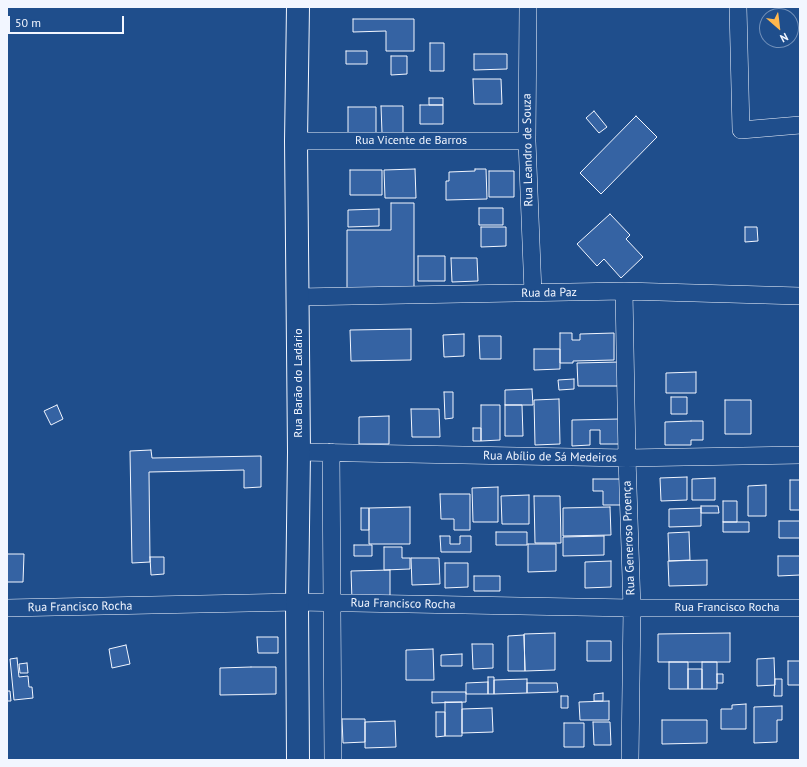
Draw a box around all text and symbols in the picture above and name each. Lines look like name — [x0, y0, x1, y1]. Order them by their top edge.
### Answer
scale bar — [10, 8, 126, 34]
north arrow — [759, 8, 799, 48]
text: 50 m — [15, 15, 41, 30]
text: N — [778, 30, 791, 46]
street label: Rua Leandro de Souza — [520, 93, 536, 207]
street label: Rua Vicente de Barros — [355, 134, 467, 148]
street label: Rua da Paz — [521, 285, 577, 301]
street label: Rua Barão do Ladário — [292, 328, 306, 438]
street label: Rua Abílio de Sá Medeiros — [483, 449, 617, 465]
street label: Rua Generoso Proença — [620, 480, 638, 596]
street label: Rua Francisco Rocha — [350, 596, 456, 612]
street label: Rua Francisco Rocha — [27, 599, 133, 615]
street label: Rua Francisco Rocha — [675, 601, 779, 615]

